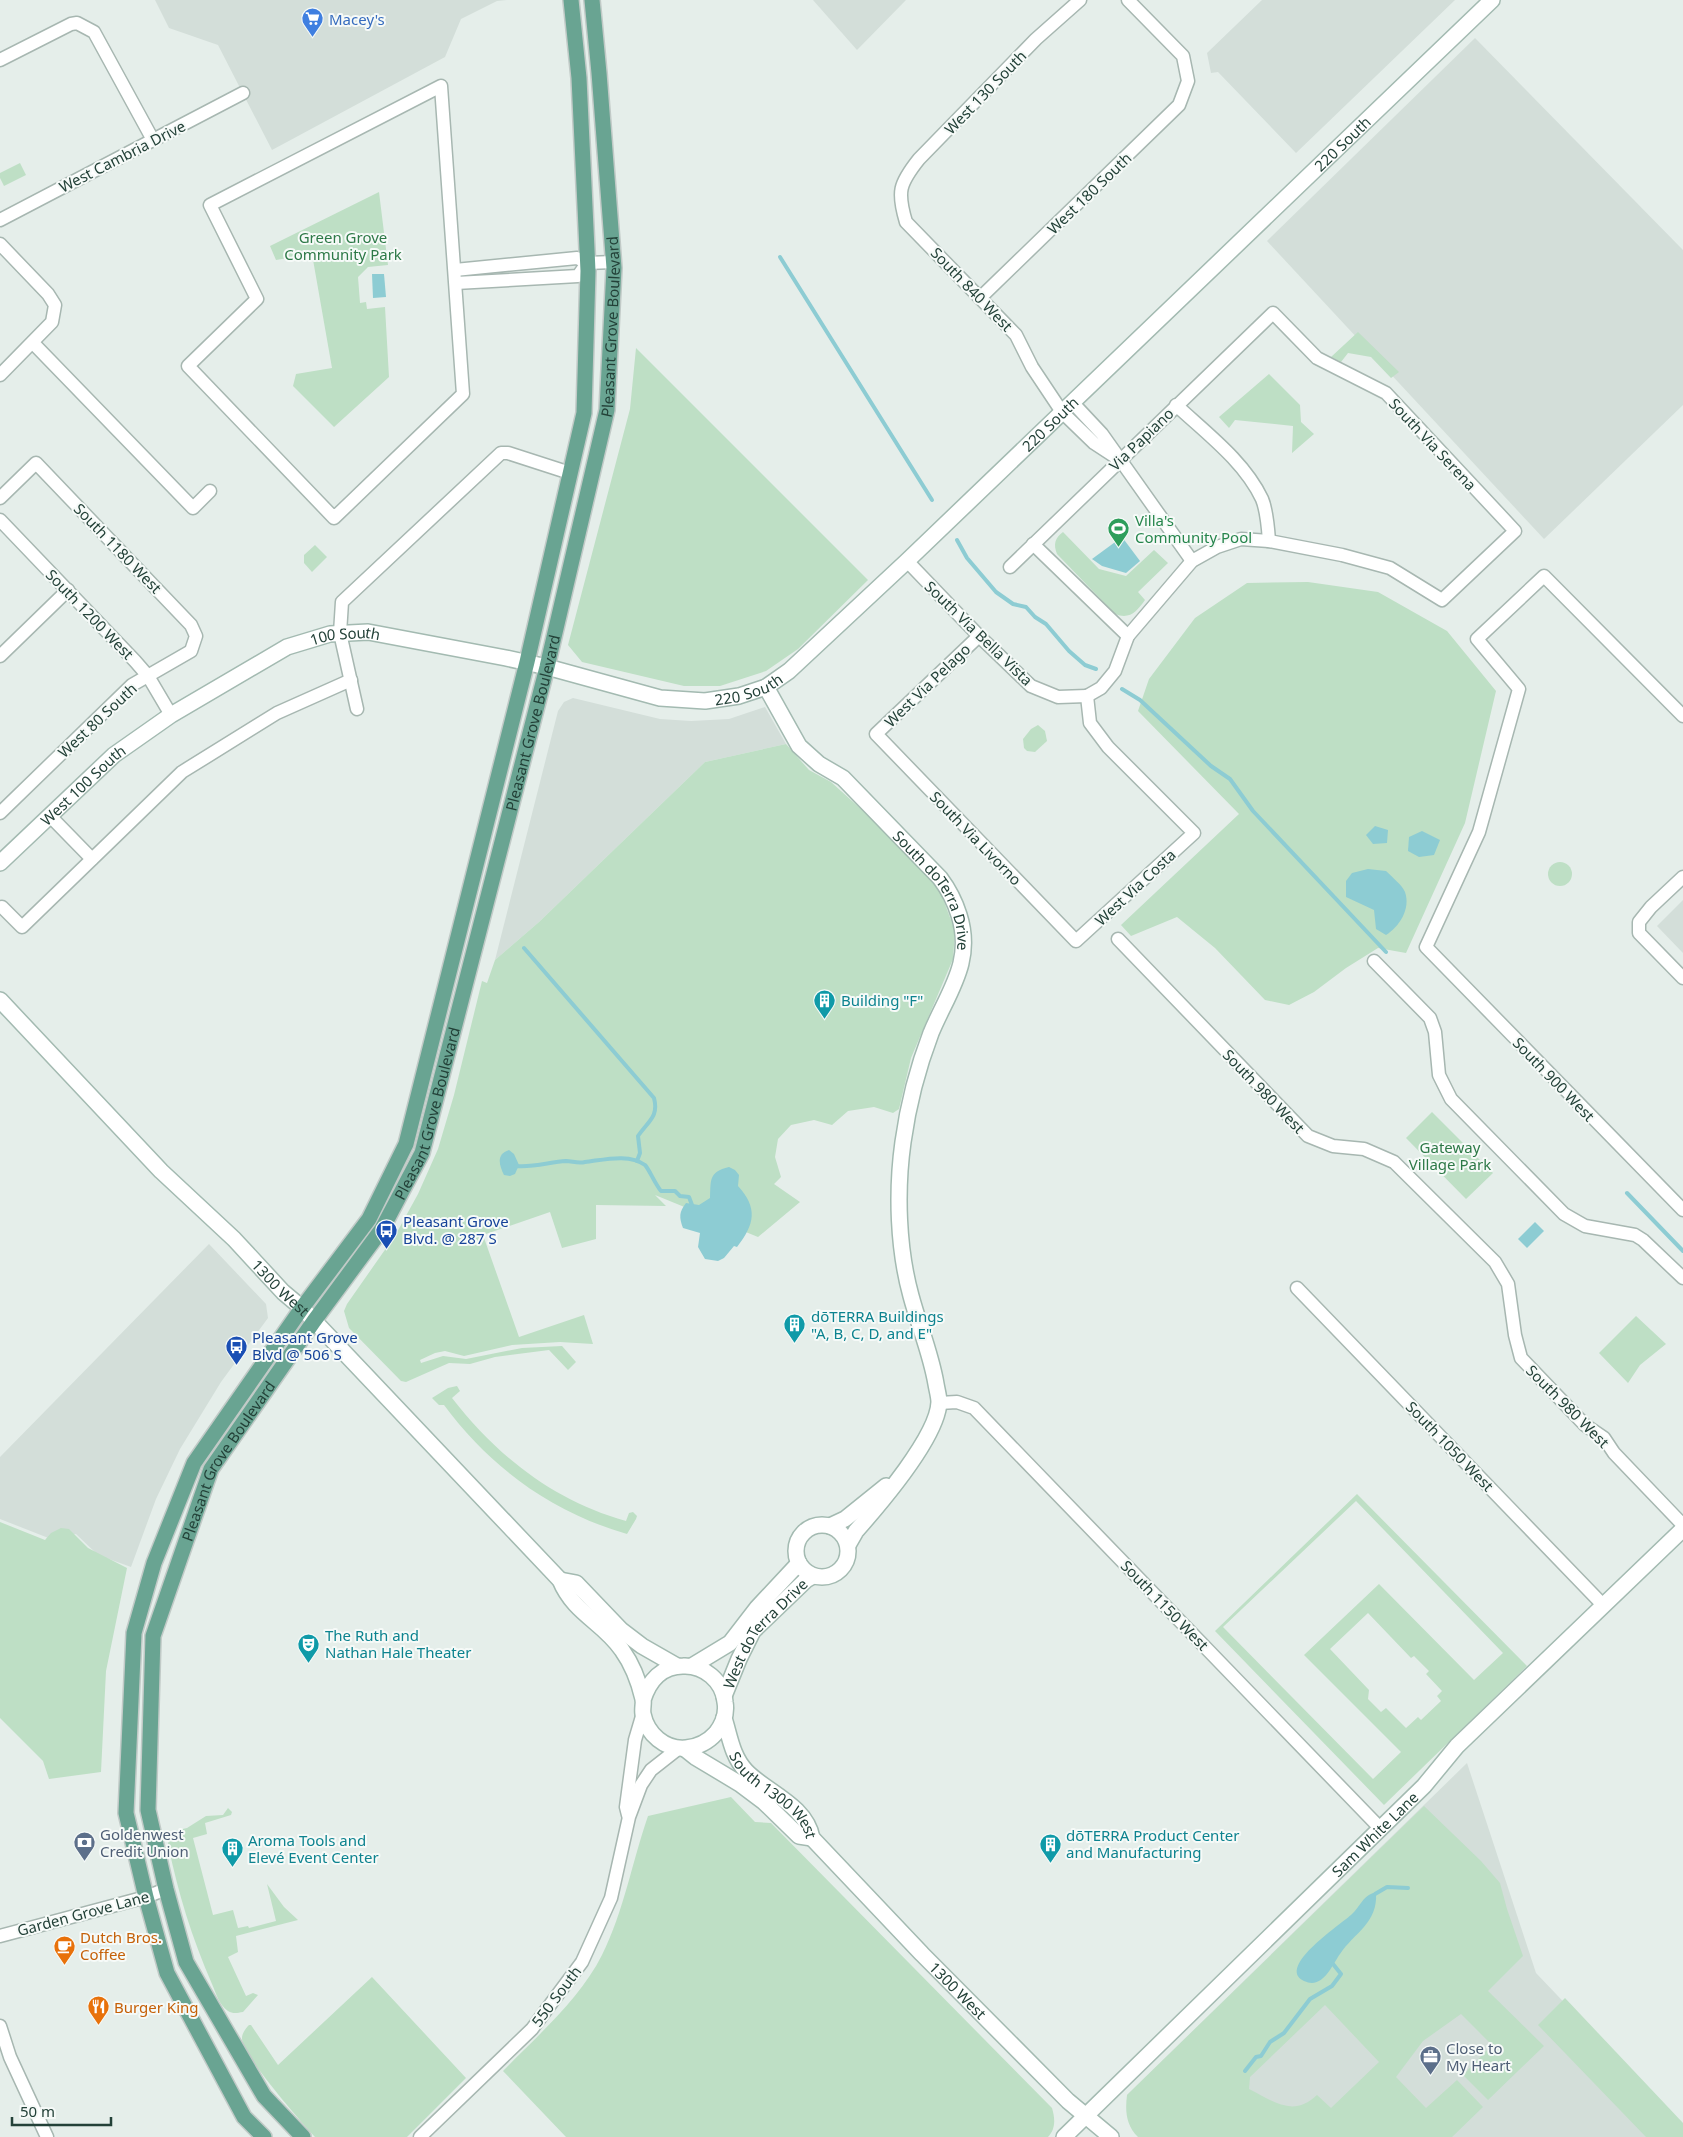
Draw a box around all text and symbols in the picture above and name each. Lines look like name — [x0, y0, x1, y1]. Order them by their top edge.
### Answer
supermarket icon: Macey's — [301, 7, 325, 38]
place label: Macey's — [329, 9, 385, 29]
street label: West 130 South — [940, 46, 1030, 138]
street label: 220 South — [1310, 112, 1375, 175]
street label: West Cambria Drive — [55, 115, 189, 197]
street label: West 180 South — [1043, 148, 1135, 238]
park label: Green Grove Community Park — [284, 227, 402, 264]
street label: Pleasant Grove Boulevard — [596, 236, 624, 419]
street label: South 840 West — [927, 243, 1018, 336]
street label: 220 South — [1017, 392, 1082, 456]
street label: South Via Serena — [1385, 394, 1481, 494]
street label: Via Papiano — [1104, 403, 1178, 475]
street label: South 1180 West — [70, 499, 167, 598]
place label: Villa's Community Pool — [1135, 510, 1252, 547]
sports icon: Villa's Community Pool — [1107, 517, 1131, 548]
street label: South 1200 West — [42, 565, 139, 664]
street label: South Via Bella Vista — [921, 576, 1037, 690]
street label: 100 South — [307, 622, 382, 650]
street label: Pleasant Grove Boulevard — [500, 633, 564, 813]
street label: West Via Pelago — [880, 639, 974, 731]
street label: 220 South — [713, 669, 786, 709]
street label: West 80 South — [53, 678, 141, 762]
street label: West 100 South — [36, 740, 129, 830]
street label: South Via Livorno — [926, 787, 1026, 889]
street label: South doTerra Drive — [889, 826, 974, 951]
street label: West Via Costa — [1090, 844, 1180, 930]
building icon: Building "F" — [813, 988, 837, 1019]
place label: Building "F" — [841, 990, 923, 1010]
street label: Pleasant Grove Boulevard — [389, 1025, 464, 1203]
street label: South 900 West — [1509, 1033, 1600, 1126]
street label: South 980 West — [1219, 1045, 1310, 1138]
park label: Gateway Village Park — [1409, 1137, 1491, 1174]
place label: Pleasant Grove Blvd. @ 287 S — [403, 1211, 509, 1248]
bus stop icon: Pleasant Grove Blvd. @ 287 S — [375, 1218, 399, 1249]
street label: 1300 West — [248, 1255, 314, 1320]
place label: dōTERRA Buildings "A, B, C, D, and E" — [811, 1306, 944, 1343]
building icon: dōTERRA Buildings "A, B, C, D, and E" — [783, 1313, 807, 1344]
place label: Pleasant Grove Blvd @ 506 S — [252, 1327, 358, 1364]
bus stop icon: Pleasant Grove Blvd @ 506 S — [224, 1334, 248, 1365]
street label: South 980 West — [1522, 1360, 1614, 1452]
street label: Pleasant Grove Boulevard — [177, 1377, 279, 1544]
street label: South 1050 West — [1402, 1397, 1499, 1496]
street label: South 1150 West — [1117, 1556, 1214, 1655]
street label: West doTerra Drive — [718, 1574, 812, 1692]
place label: The Ruth and Nathan Hale Theater — [325, 1625, 471, 1662]
theatre icon: The Ruth and Nathan Hale Theater — [297, 1632, 321, 1663]
street label: South 1300 West — [725, 1748, 822, 1841]
street label: Sam White Lane — [1327, 1787, 1422, 1881]
place label: Goldenwest Credit Union — [100, 1824, 189, 1861]
place label: dōTERRA Product Center and Manufacturing — [1066, 1825, 1239, 1862]
place label: Aroma Tools and Elevé Event Center — [248, 1830, 379, 1867]
bank icon: Goldenwest Credit Union — [72, 1831, 96, 1862]
building icon: dōTERRA Product Center and Manufacturing — [1038, 1832, 1062, 1863]
building icon: Aroma Tools and Elevé Event Center — [220, 1837, 244, 1868]
street label: Garden Grove Lane — [15, 1886, 151, 1940]
place label: Dutch Bros. Coffee — [80, 1927, 162, 1964]
cafe icon: Dutch Bros. Coffee — [52, 1934, 76, 1965]
street label: 1300 West — [925, 1957, 991, 2024]
street label: 550 South — [527, 1962, 585, 2030]
restaurant icon: Burger King — [86, 1995, 110, 2026]
place label: Burger King — [114, 1997, 199, 2017]
place label: Close to My Heart — [1446, 2038, 1511, 2075]
office icon: Close to My Heart — [1418, 2045, 1442, 2076]
scale bar — [12, 2094, 111, 2126]
text: 50 m — [20, 2101, 55, 2121]

